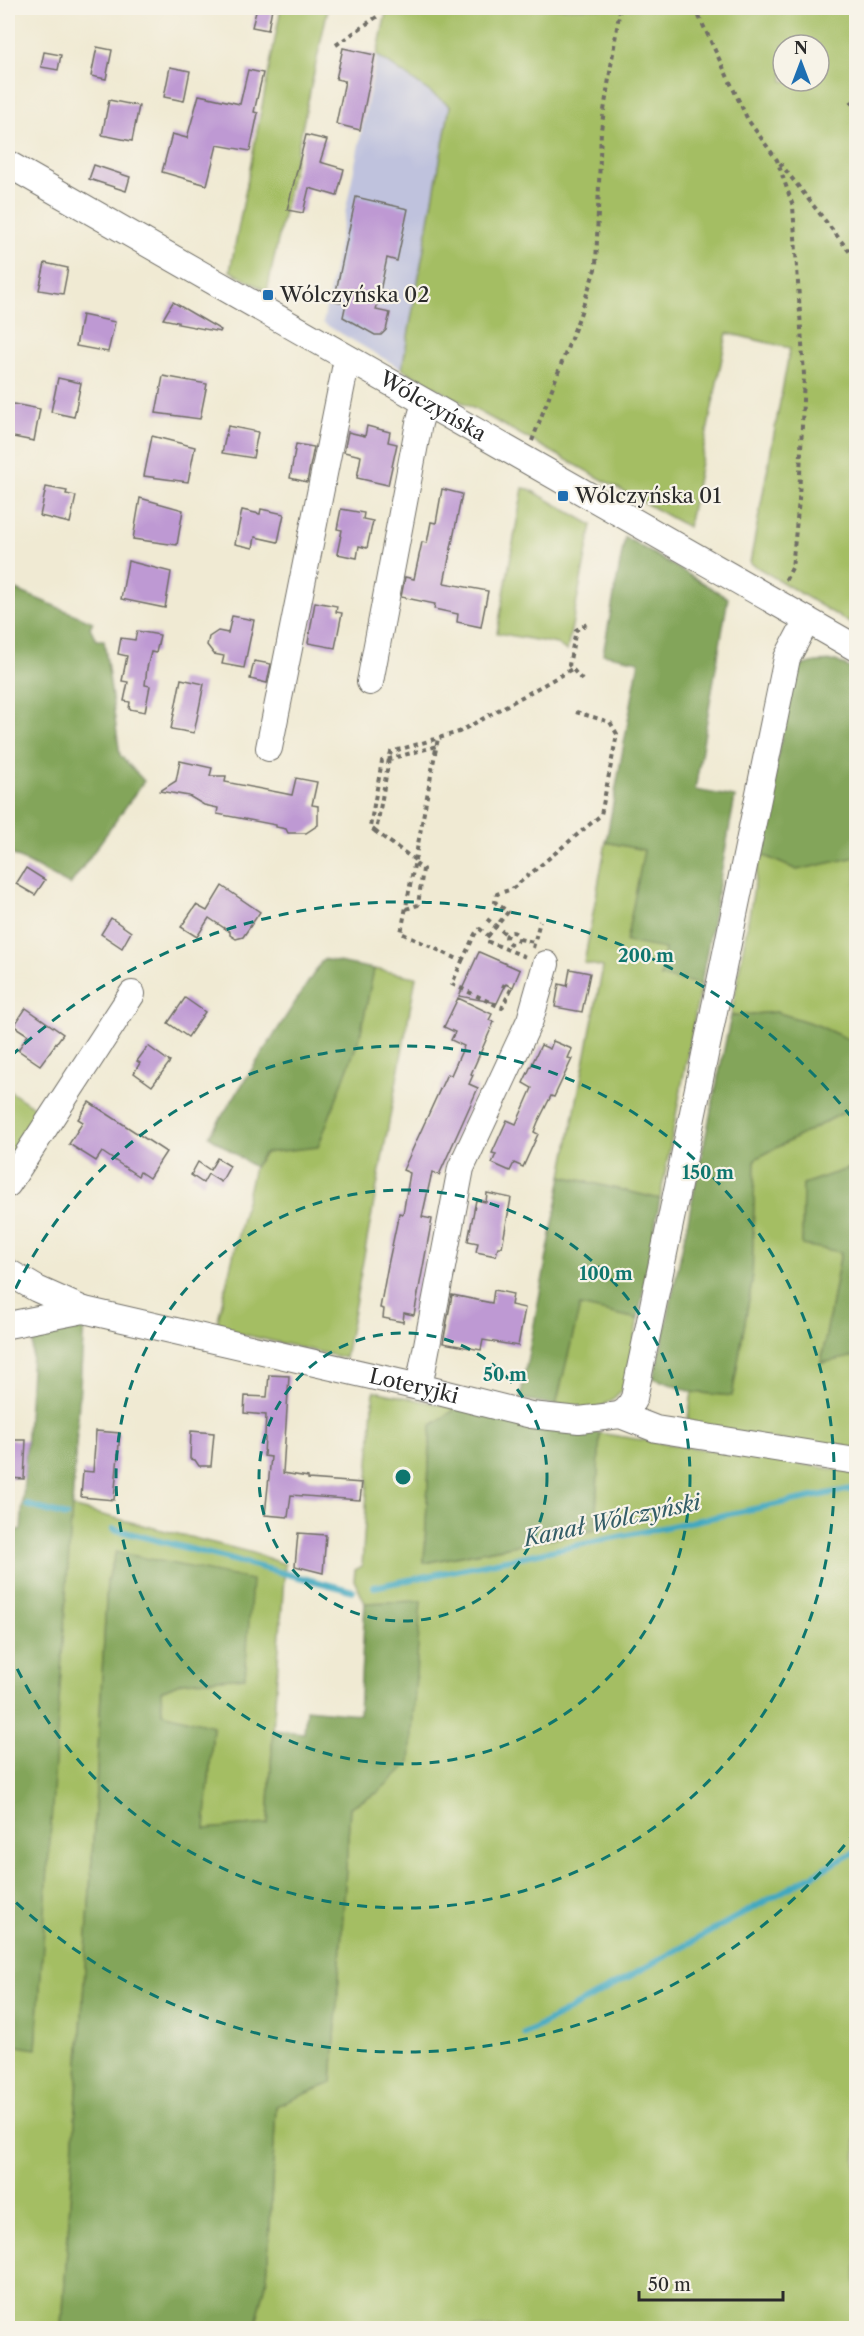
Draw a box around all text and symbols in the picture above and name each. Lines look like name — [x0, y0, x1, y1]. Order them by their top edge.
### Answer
north arrow — [771, 33, 831, 93]
text: N — [794, 38, 808, 58]
place label: Wólczyńska 02 — [279, 282, 429, 307]
marker: Wólczyńska 02 — [261, 288, 275, 302]
street label: Wólczyńska — [374, 365, 492, 447]
place label: Wólczyńska 01 — [574, 483, 721, 508]
marker: Wólczyńska 01 — [556, 489, 570, 503]
text: 200 m — [618, 945, 674, 967]
text: 150 m — [682, 1162, 734, 1184]
text: 100 m — [579, 1263, 633, 1285]
street label: Loteryjki — [367, 1363, 461, 1408]
text: 50 m — [483, 1364, 527, 1386]
centre of rings — [393, 1467, 413, 1487]
water label: Kanał Wólczyński — [519, 1488, 704, 1553]
scale bar — [639, 2264, 783, 2302]
text: 50 m — [648, 2274, 691, 2296]

